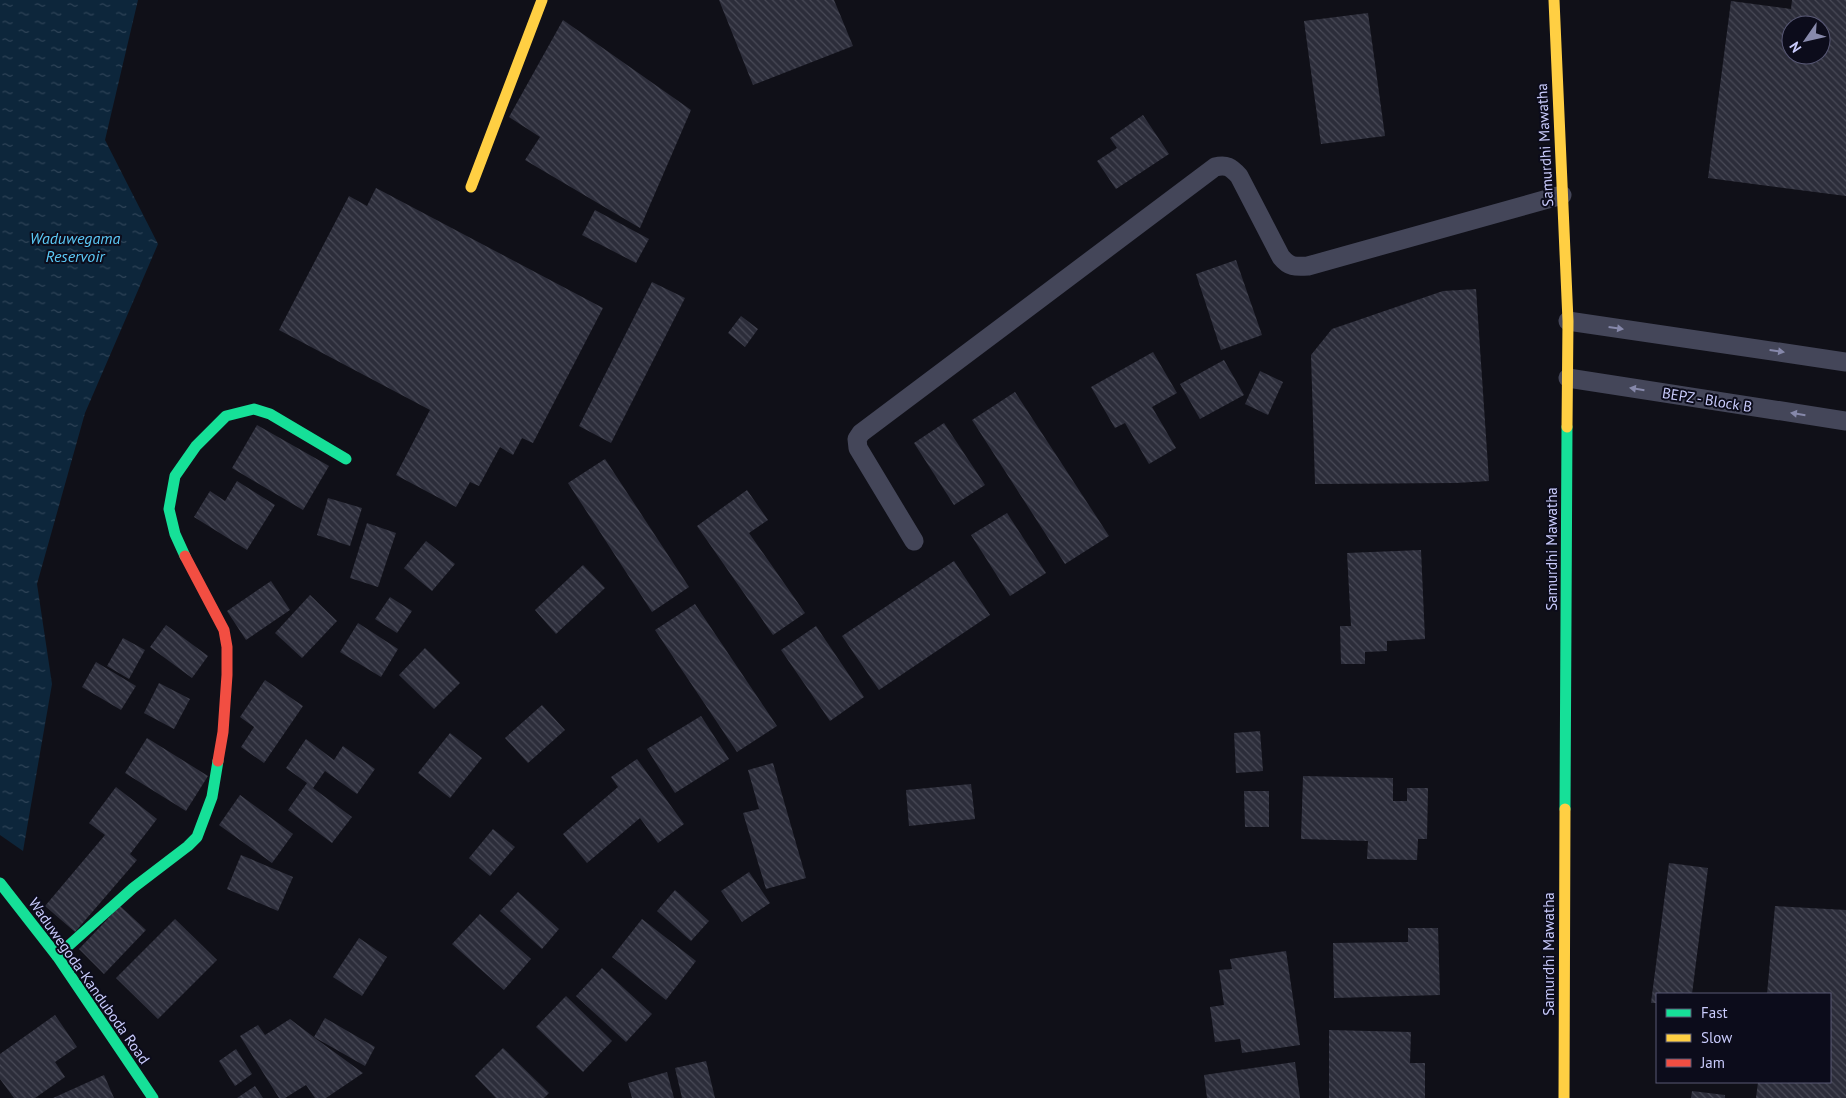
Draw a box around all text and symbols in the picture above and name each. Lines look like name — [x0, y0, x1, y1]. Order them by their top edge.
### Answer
north arrow — [1781, 15, 1831, 65]
text: N — [1785, 38, 1805, 56]
street label: Samurdhi Mawatha — [1532, 83, 1557, 207]
water label: Waduwegama Reservoir — [30, 228, 120, 266]
one-way arrow — [1609, 324, 1625, 332]
one-way arrow — [1769, 348, 1785, 356]
street label: BEPZ - Block B — [1661, 383, 1753, 416]
one-way arrow — [1629, 385, 1645, 393]
one-way arrow — [1789, 410, 1805, 418]
street label: Samurdhi Mawatha — [1542, 487, 1561, 611]
street label: Samurdhi Mawatha — [1539, 892, 1558, 1016]
street label: Waduwegoda-Kanduboda Road — [25, 894, 154, 1068]
legend — [1656, 993, 1831, 1083]
text: Fast — [1701, 1003, 1728, 1022]
text: Slow — [1701, 1028, 1732, 1047]
text: Jam — [1700, 1053, 1725, 1072]

